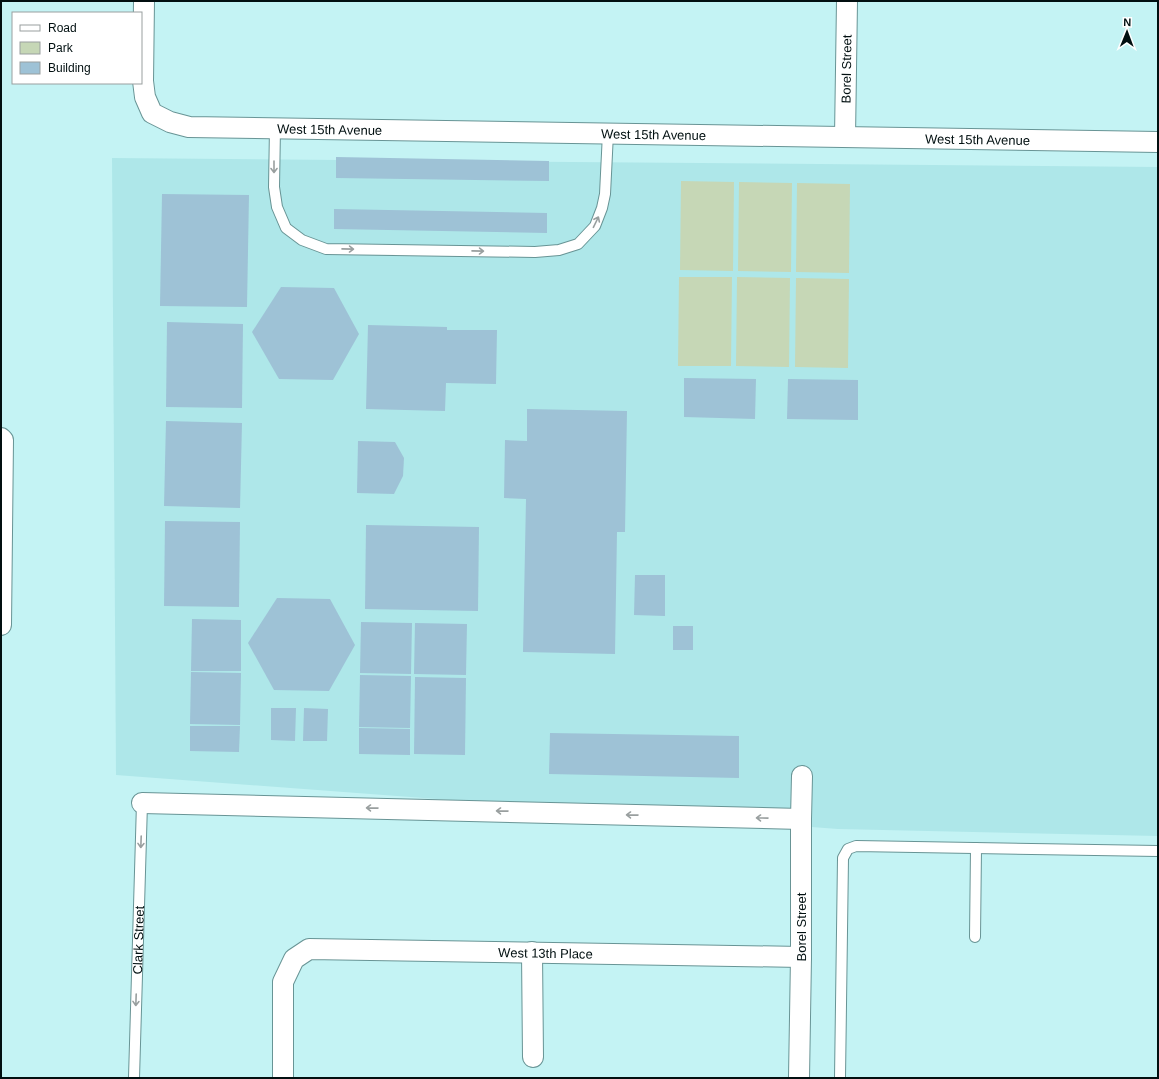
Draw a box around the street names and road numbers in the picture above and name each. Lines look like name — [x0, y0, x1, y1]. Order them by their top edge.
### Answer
street label: Borel Street — [838, 34, 854, 103]
street label: West 15th Avenue — [277, 121, 382, 137]
street label: West 15th Avenue — [601, 126, 706, 143]
street label: West 15th Avenue — [925, 131, 1030, 148]
street label: Borel Street — [793, 892, 809, 962]
street label: Clark Street — [130, 905, 147, 975]
street label: West 13th Place — [498, 945, 593, 961]

